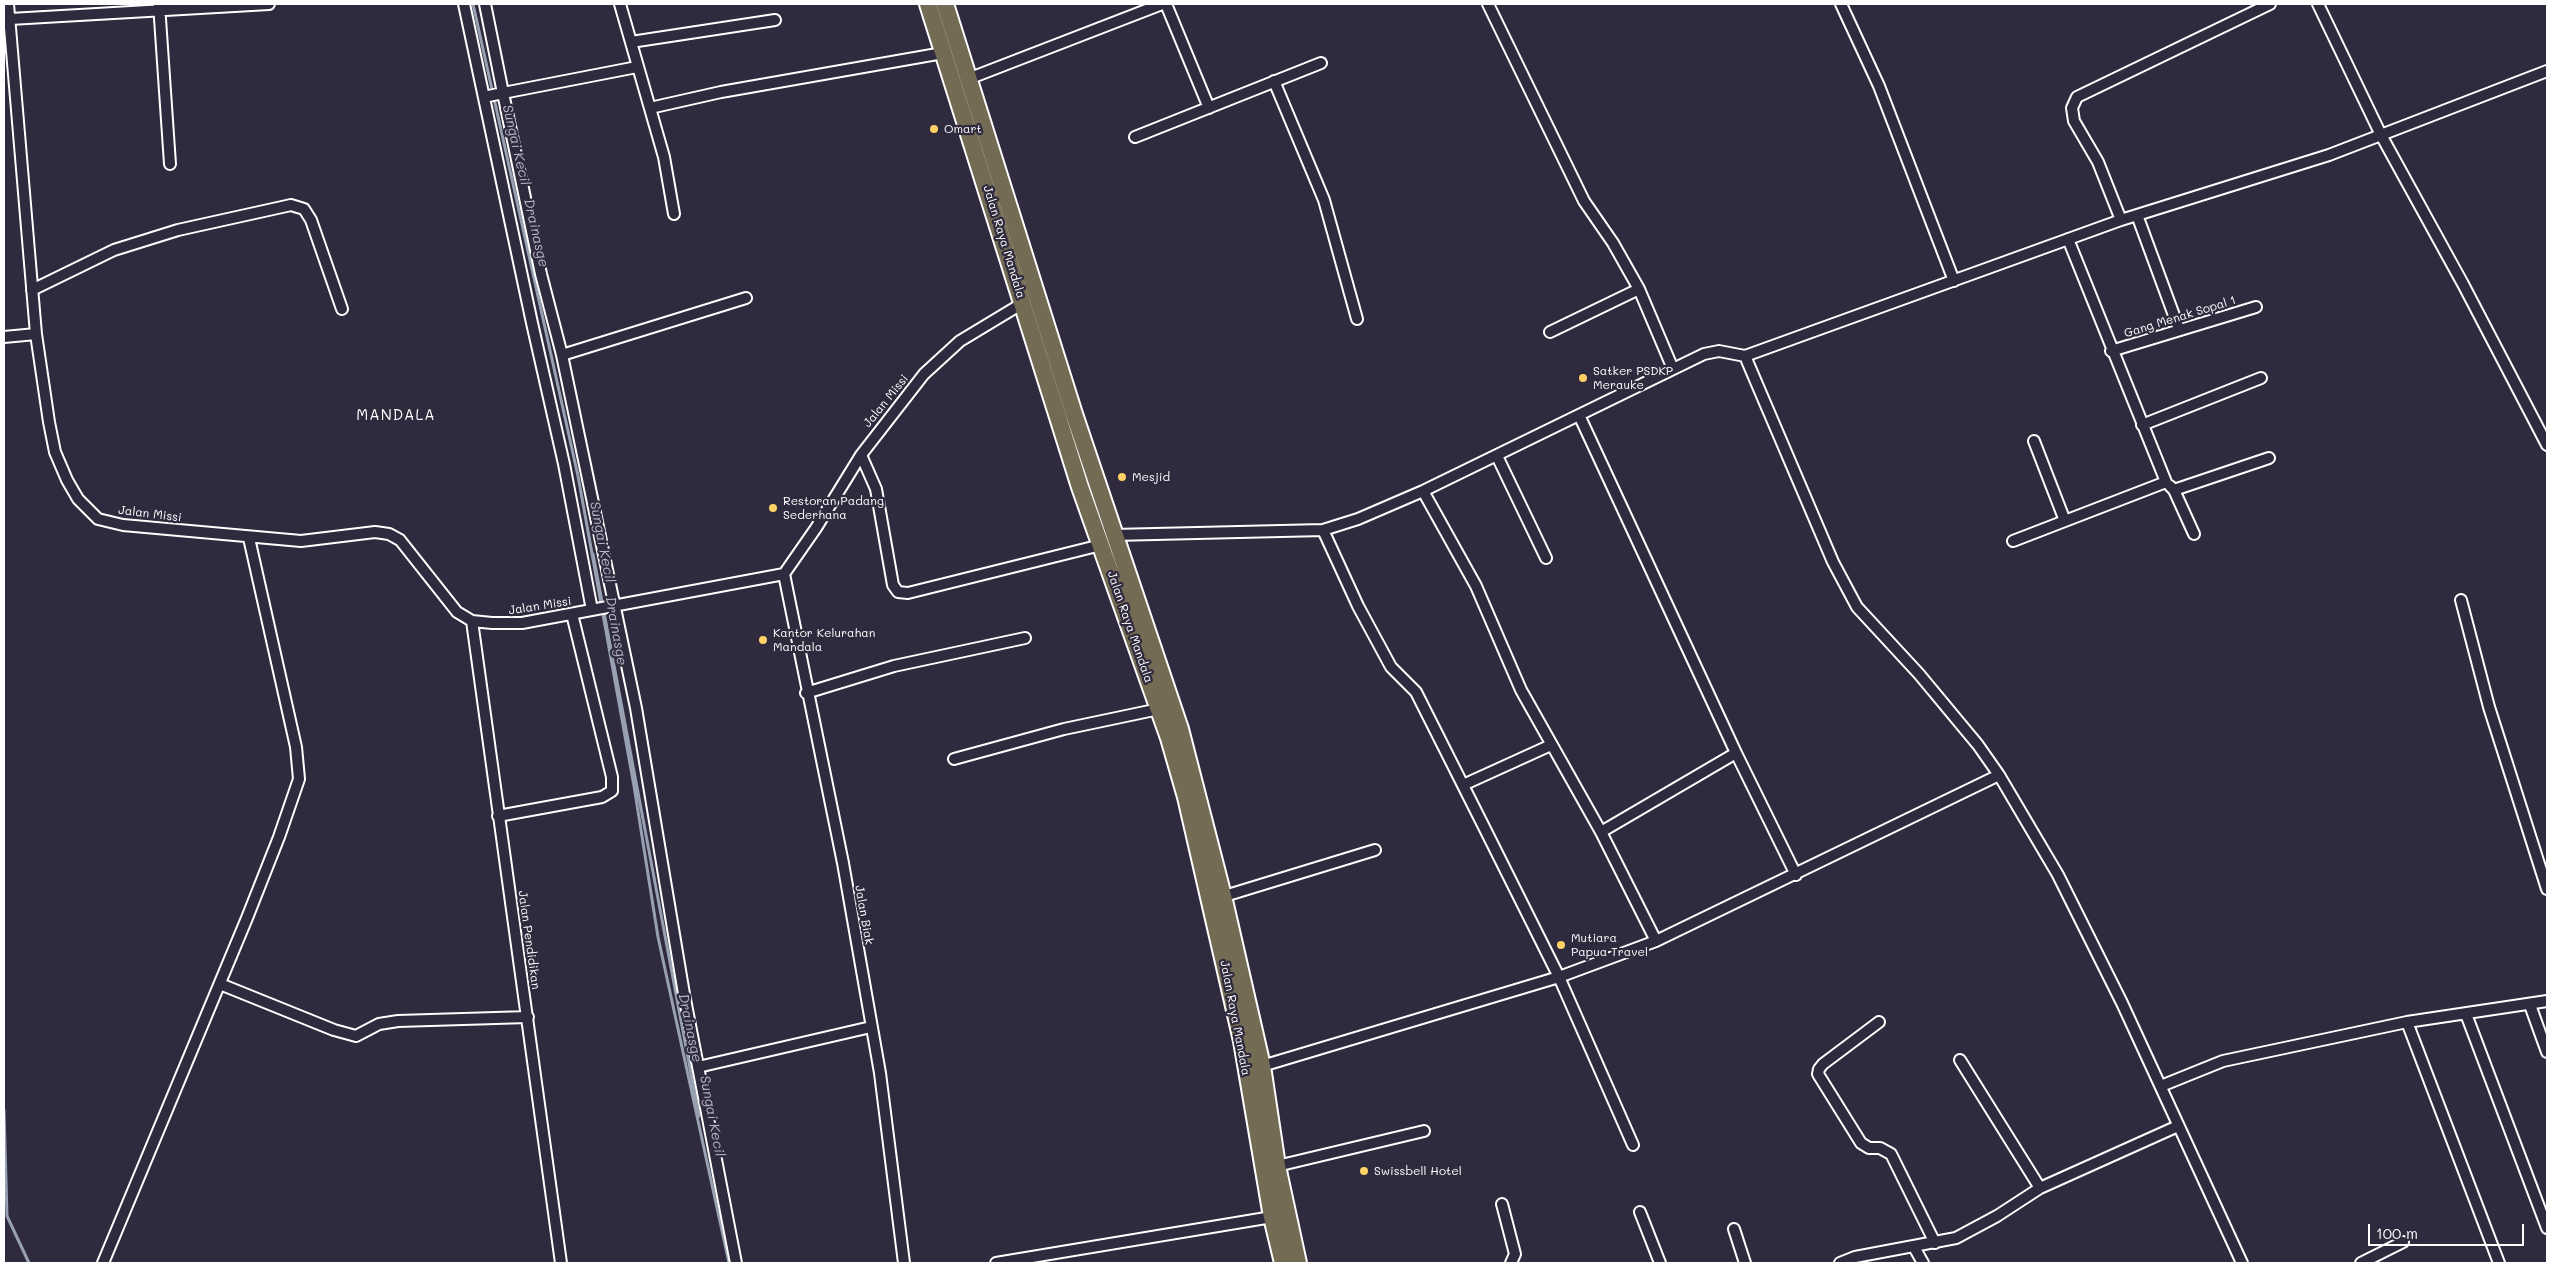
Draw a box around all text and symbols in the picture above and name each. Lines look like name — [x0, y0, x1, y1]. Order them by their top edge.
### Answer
water label: Sungai Kecil — [499, 103, 533, 187]
place label: Omart — [944, 122, 982, 136]
marker: Omart — [928, 123, 940, 135]
street label: Jalan Raya Mandala — [980, 184, 1028, 300]
water label: Drainasge — [520, 197, 552, 269]
street label: Gang Menak Sopal 1 — [2122, 293, 2238, 341]
place label: Satker PSDKP Merauke — [1593, 364, 1673, 392]
street label: Jalan Missi — [860, 372, 912, 430]
marker: Satker PSDKP Merauke — [1577, 372, 1589, 384]
district label: MANDALA — [355, 406, 437, 424]
place label: Mesjid — [1132, 470, 1170, 484]
marker: Mesjid — [1116, 471, 1128, 483]
place label: Restoran Padang Sederhana — [783, 494, 884, 522]
water label: Sungai Kecil — [586, 500, 618, 584]
marker: Restoran Padang Sederhana — [767, 502, 779, 514]
street label: Jalan Missi — [118, 503, 182, 525]
street label: Jalan Raya Mandala — [1104, 569, 1156, 685]
street label: Jalan Missi — [507, 594, 573, 618]
water label: Drainasge — [602, 595, 630, 667]
place label: Kantor Kelurahan Mandala — [773, 626, 875, 654]
marker: Kantor Kelurahan Mandala — [757, 634, 769, 646]
street label: Jalan Biak — [852, 884, 876, 946]
street label: Jalan Pendidikan — [515, 890, 543, 990]
place label: Mutiara Papua Travel — [1571, 931, 1648, 959]
marker: Mutiara Papua Travel — [1555, 939, 1567, 951]
street label: Jalan Raya Mandala — [1217, 959, 1253, 1077]
water label: Drainasge — [675, 992, 705, 1064]
water label: Sungai Kecil — [696, 1074, 728, 1158]
place label: Swissbell Hotel — [1374, 1164, 1462, 1178]
marker: Swissbell Hotel — [1358, 1165, 1370, 1177]
scale bar — [2371, 1214, 2527, 1246]
text: 100 m — [2376, 1223, 2418, 1243]

